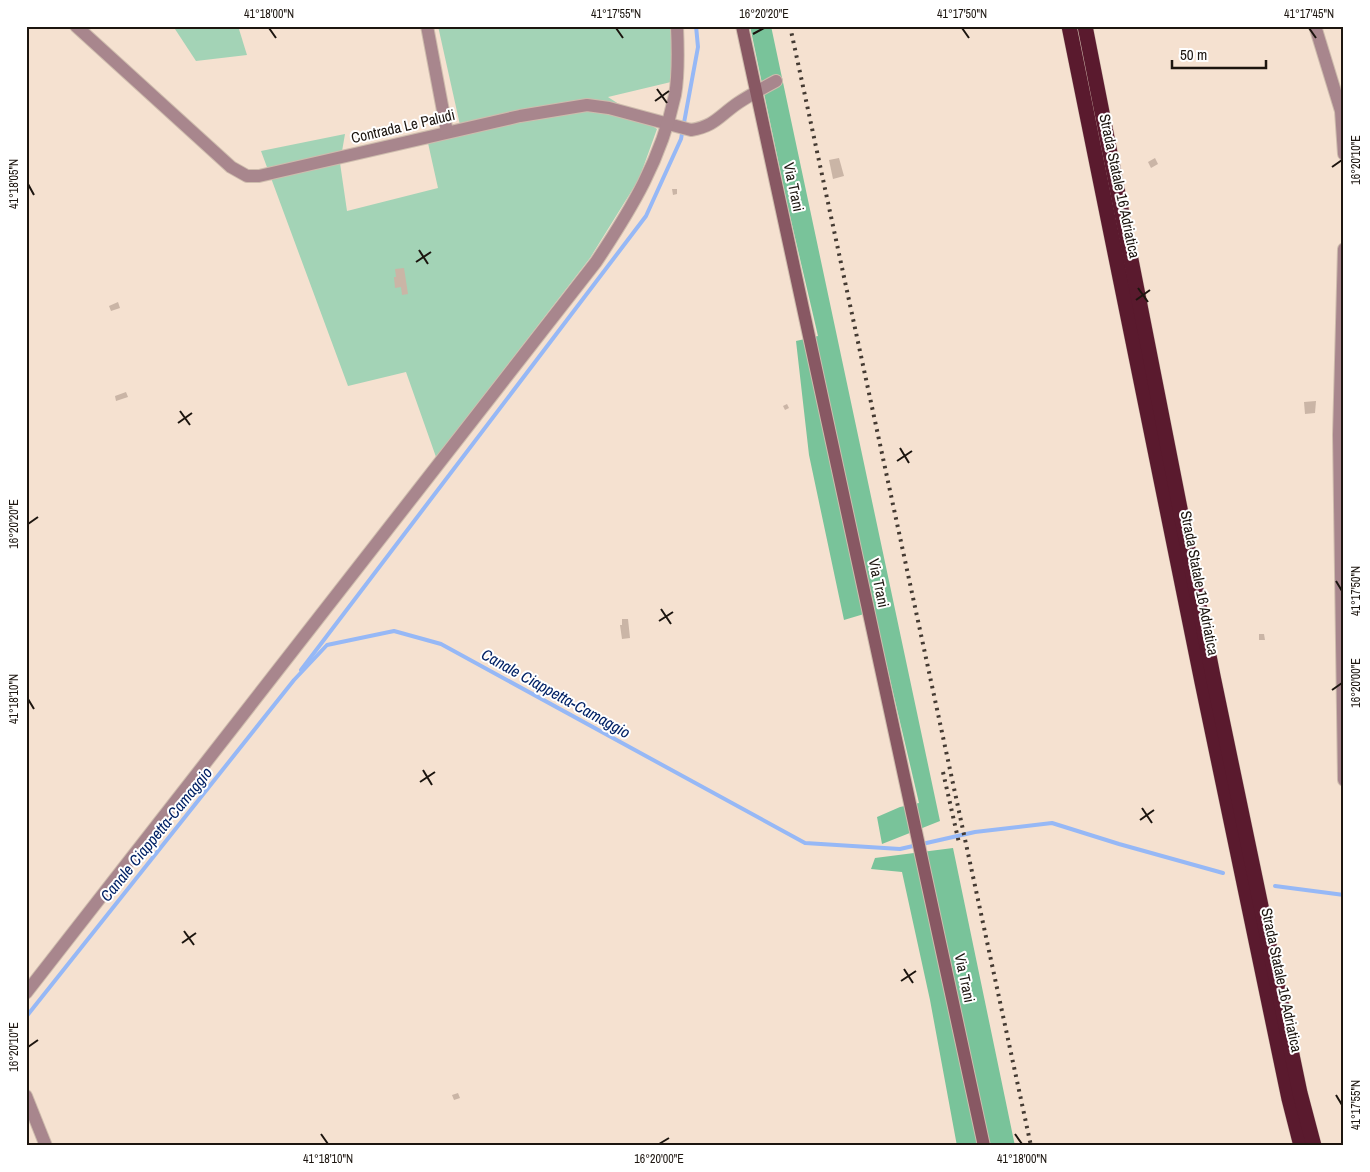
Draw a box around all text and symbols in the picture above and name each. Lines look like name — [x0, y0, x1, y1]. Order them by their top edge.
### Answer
text: 41°18'00"N — [244, 6, 294, 22]
text: 41°17'55"N — [591, 6, 641, 22]
text: 16°20'20"E — [739, 6, 789, 22]
text: 41°17'50"N — [937, 6, 987, 22]
text: 41°17'45"N — [1284, 6, 1334, 22]
scale bar — [1172, 38, 1266, 70]
text: 50 m — [1180, 44, 1207, 65]
street label: Contrada Le Paludi — [349, 104, 457, 148]
street label: Strada Statale 16 Adriatica — [1094, 112, 1146, 260]
text: 16°20'10"E — [1348, 135, 1364, 185]
text: 41°18'05"N — [6, 159, 22, 209]
street label: Via Trani — [779, 160, 809, 214]
text: 16°20'20"E — [6, 499, 22, 549]
street label: Strada Statale 16 Adriatica — [1176, 509, 1224, 657]
street label: Via Trani — [864, 556, 894, 610]
text: 41°17'50"N — [1348, 566, 1364, 616]
water label: Canale Ciappetta-Camaggio — [478, 643, 634, 743]
text: 16°20'00"E — [1348, 658, 1364, 708]
text: 41°18'10"N — [6, 674, 22, 724]
water label: Canale Ciappetta-Camaggio — [95, 762, 217, 906]
street label: Strada Statale 16 Adriatica — [1256, 906, 1308, 1054]
street label: Via Trani — [950, 951, 980, 1005]
text: 16°20'10"E — [6, 1022, 22, 1072]
text: 41°17'55"N — [1348, 1080, 1364, 1130]
text: 41°18'10"N — [303, 1151, 353, 1167]
text: 16°20'00"E — [634, 1151, 684, 1167]
text: 41°18'00"N — [997, 1151, 1047, 1167]

